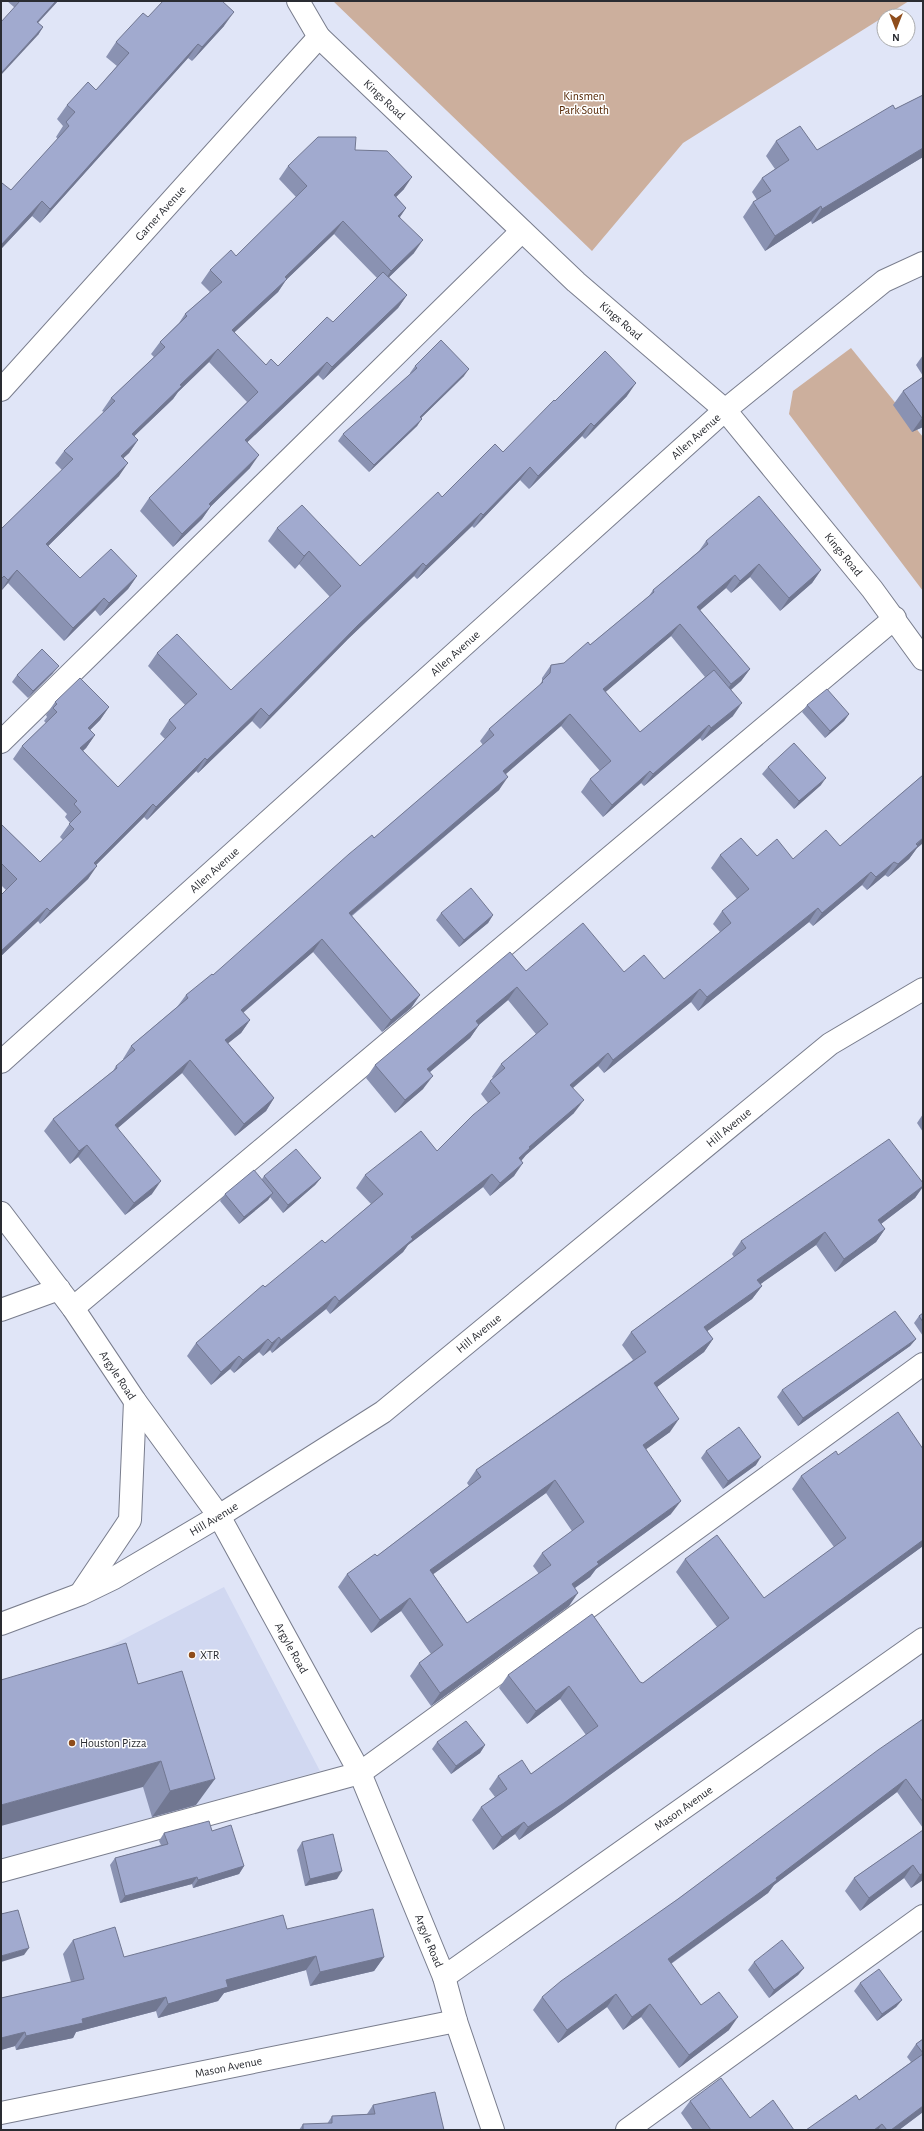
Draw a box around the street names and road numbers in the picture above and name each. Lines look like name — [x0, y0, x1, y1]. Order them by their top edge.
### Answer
street label: Kings Road — [361, 77, 407, 122]
street label: Garner Avenue — [133, 183, 188, 243]
street label: Kings Road — [597, 299, 645, 342]
street label: Allen Avenue — [669, 411, 723, 461]
street label: Kings Road — [822, 531, 865, 578]
street label: Allen Avenue — [428, 628, 482, 678]
street label: Allen Avenue — [187, 845, 241, 895]
street label: Hill Avenue — [704, 1106, 753, 1149]
street label: Hill Avenue — [454, 1312, 503, 1355]
street label: Argyle Road — [97, 1349, 138, 1402]
street label: Hill Avenue — [187, 1500, 240, 1538]
street label: Argyle Road — [273, 1621, 310, 1676]
street label: Mason Avenue — [652, 1783, 715, 1833]
street label: Argyle Road — [413, 1913, 445, 1969]
street label: Mason Avenue — [194, 2054, 263, 2080]

